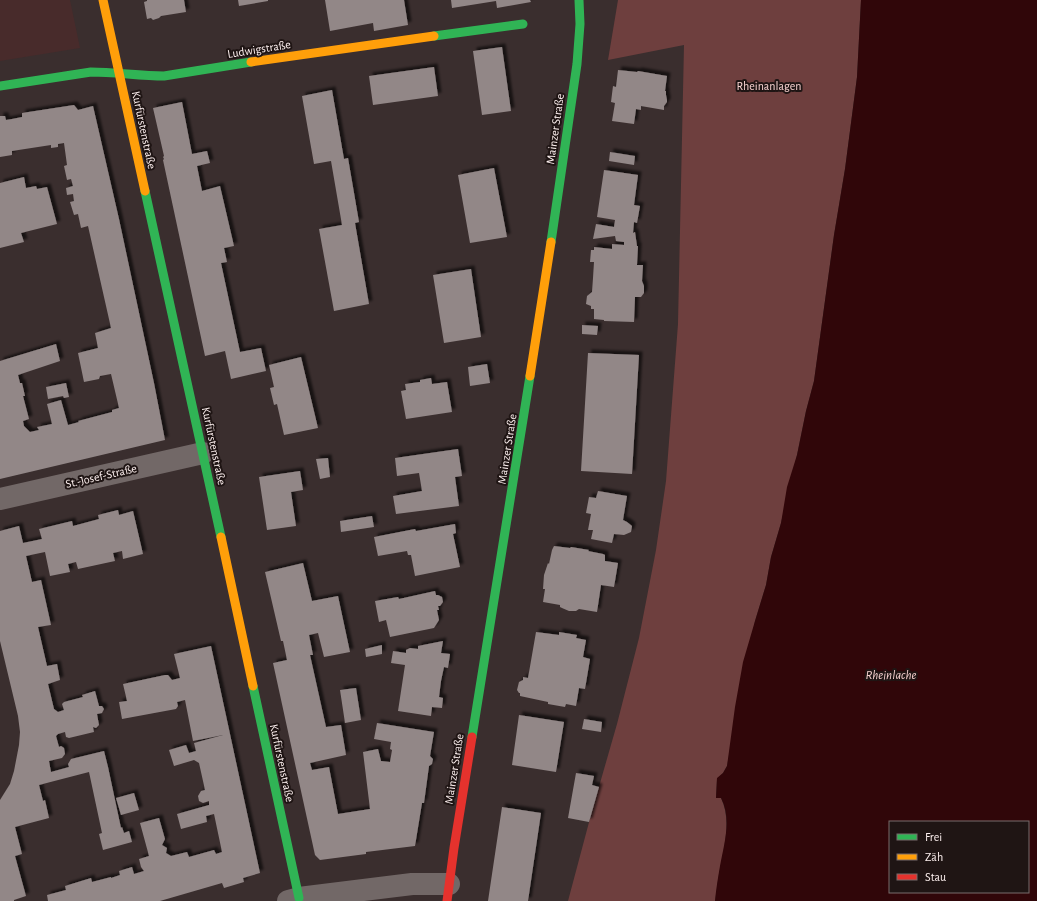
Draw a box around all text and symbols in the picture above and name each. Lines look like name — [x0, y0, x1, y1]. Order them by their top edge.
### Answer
street label: Ludwigstraße — [227, 38, 291, 60]
park label: Rheinanlagen — [736, 80, 802, 92]
street label: Kurfürstenstraße — [130, 90, 158, 170]
street label: Mainzer Straße — [544, 93, 566, 165]
street label: Kurfürstenstraße — [200, 406, 228, 486]
street label: Mainzer Straße — [496, 413, 518, 485]
street label: St.-Josef-Straße — [64, 462, 138, 490]
water label: Rheinlache — [866, 669, 917, 682]
street label: Kurfürstenstraße — [268, 723, 296, 803]
street label: Mainzer Straße — [443, 733, 465, 805]
legend — [889, 821, 1029, 893]
text: Frei — [925, 831, 942, 843]
text: Zäh — [925, 851, 943, 863]
text: Stau — [925, 871, 946, 883]

